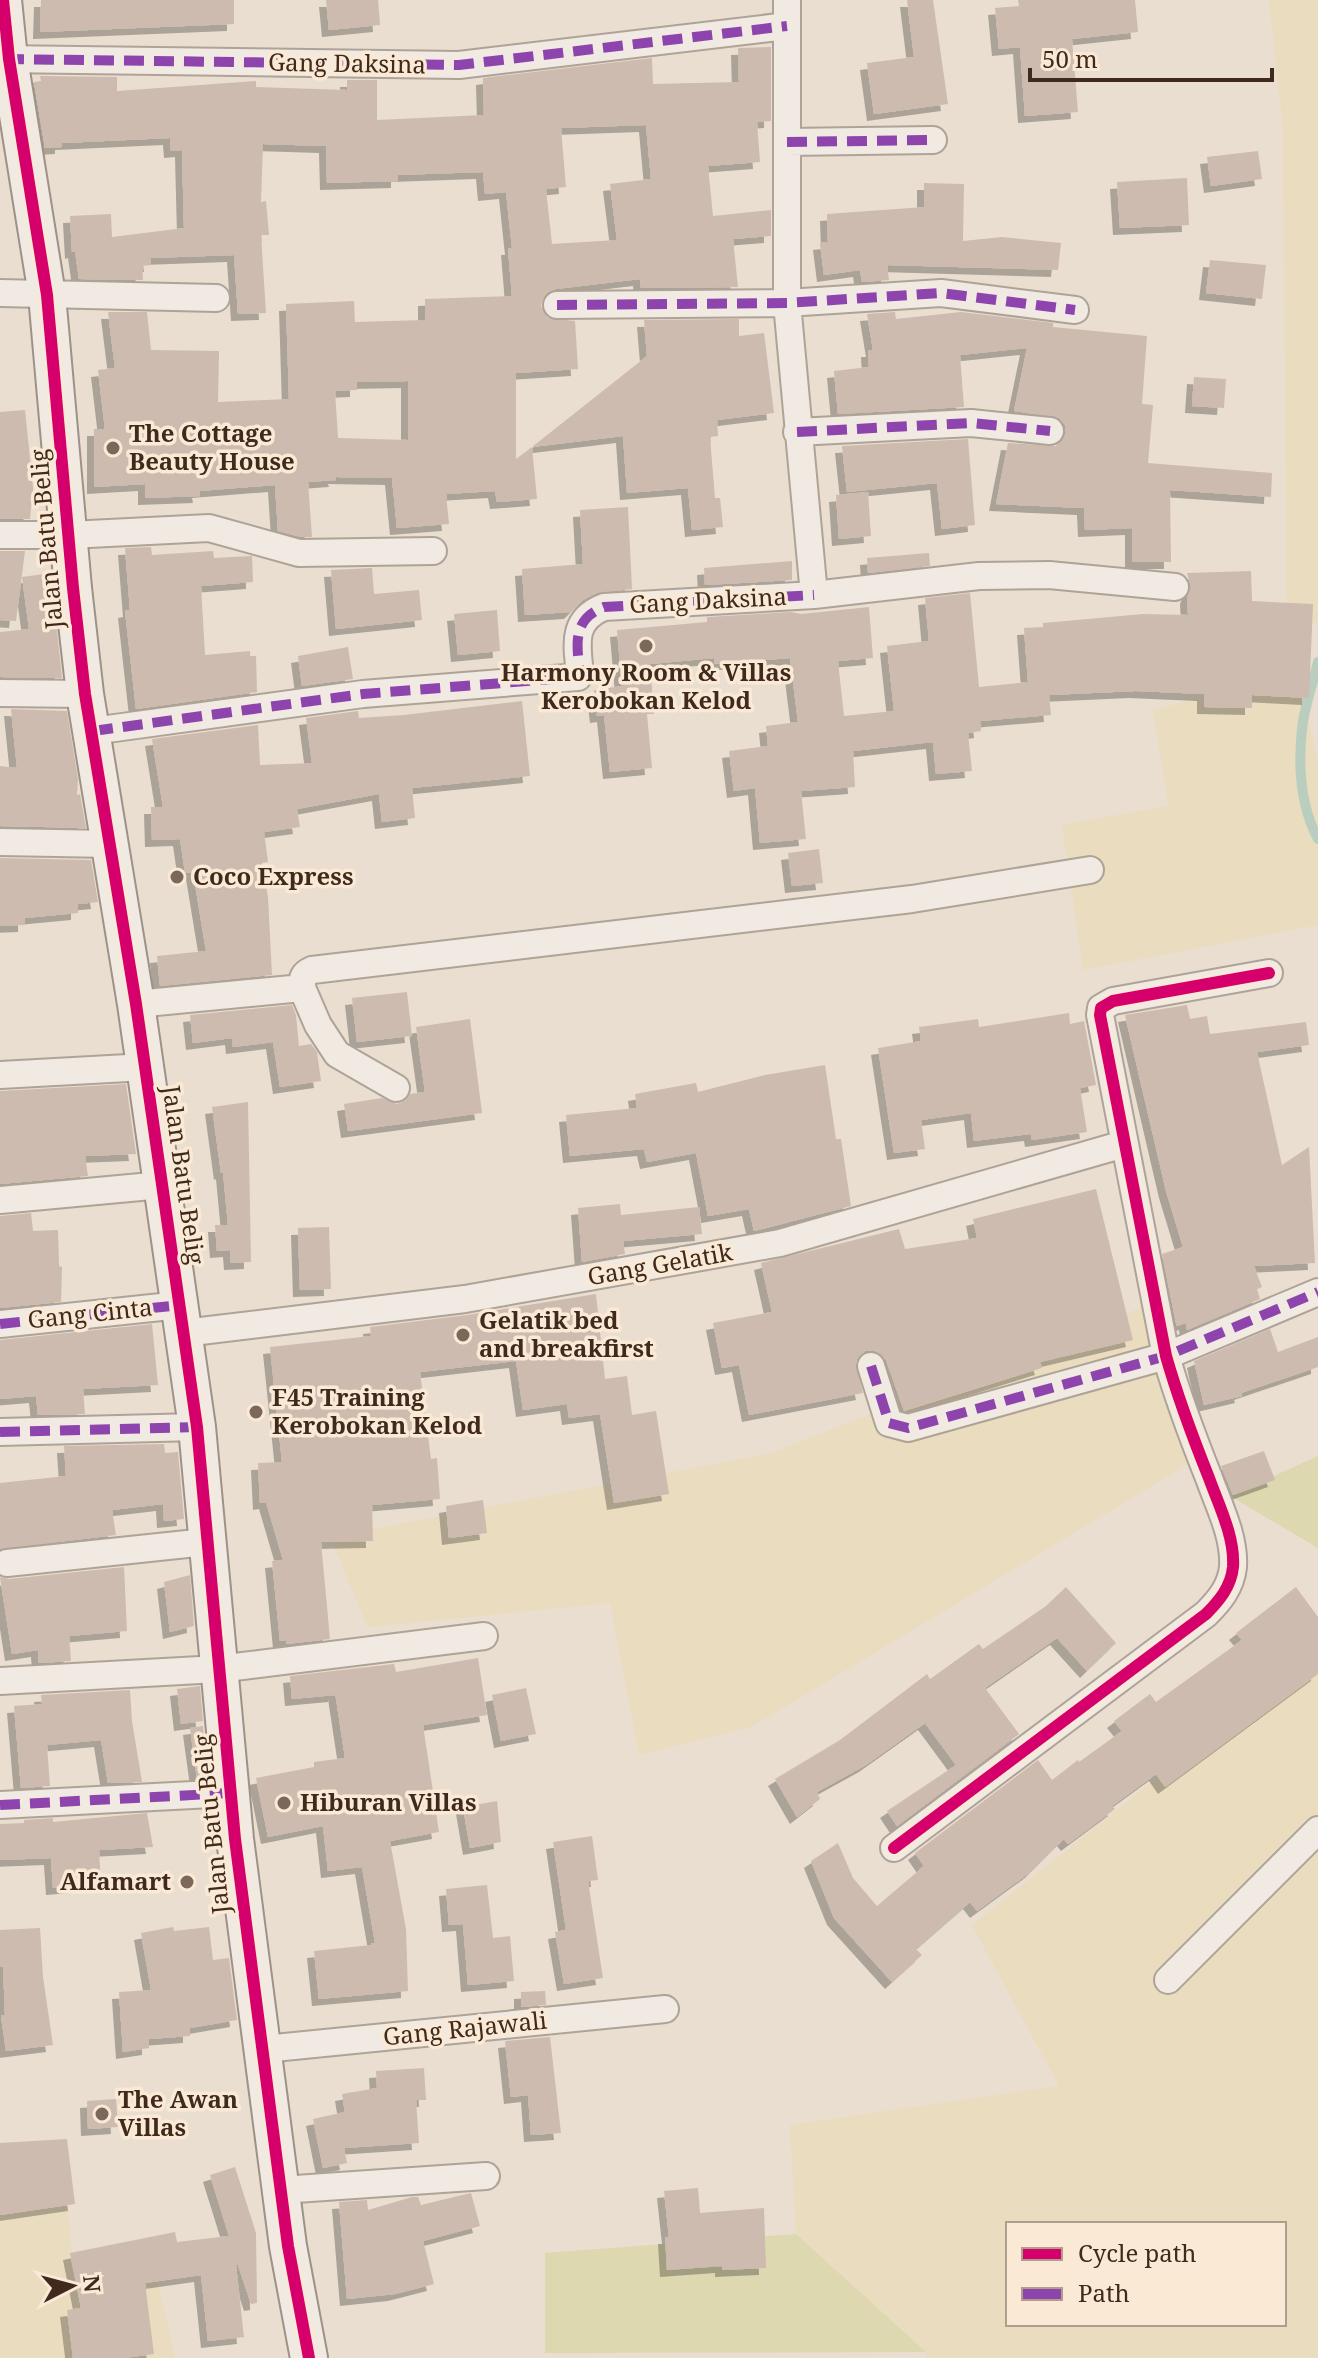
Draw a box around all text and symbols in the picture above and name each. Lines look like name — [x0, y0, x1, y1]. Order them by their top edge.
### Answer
scale bar — [1030, 32, 1272, 82]
text: 50 m — [1042, 42, 1098, 75]
street label: Gang Daksina — [268, 45, 426, 80]
place label: The Cottage Beauty House — [129, 416, 295, 477]
marker: The Cottage Beauty House — [104, 439, 122, 457]
street label: Jalan Batu Belig — [21, 448, 70, 631]
street label: Gang Daksina — [628, 579, 788, 620]
marker: Harmony Room & Villas Kerobokan Kelod — [637, 637, 655, 655]
place label: Harmony Room & Villas Kerobokan Kelod — [501, 655, 791, 716]
place label: Coco Express — [193, 859, 353, 892]
marker: Coco Express — [168, 868, 186, 886]
street label: Jalan Batu Belig — [155, 1082, 213, 1267]
street label: Gang Gelatik — [585, 1234, 736, 1292]
street label: Gang Cinta — [26, 1290, 154, 1335]
place label: Gelatik bed and breakfirst — [479, 1303, 654, 1364]
marker: Gelatik bed and breakfirst — [454, 1326, 472, 1344]
place label: F45 Training Kerobokan Kelod — [272, 1380, 482, 1441]
marker: F45 Training Kerobokan Kelod — [247, 1403, 265, 1421]
street label: Jalan Batu Belig — [185, 1733, 236, 1917]
place label: Hiburan Villas — [300, 1785, 476, 1818]
marker: Hiburan Villas — [275, 1794, 293, 1812]
place label: Alfamart — [60, 1864, 171, 1897]
marker: Alfamart — [178, 1873, 196, 1891]
street label: Gang Rajawali — [381, 2002, 549, 2053]
place label: The Awan Villas — [118, 2082, 238, 2143]
marker: The Awan Villas — [93, 2105, 111, 2123]
legend — [1006, 2222, 1286, 2326]
text: Cycle path — [1078, 2236, 1197, 2269]
north arrow — [32, 2246, 112, 2326]
text: N — [77, 2274, 109, 2294]
text: Path — [1078, 2276, 1130, 2309]

